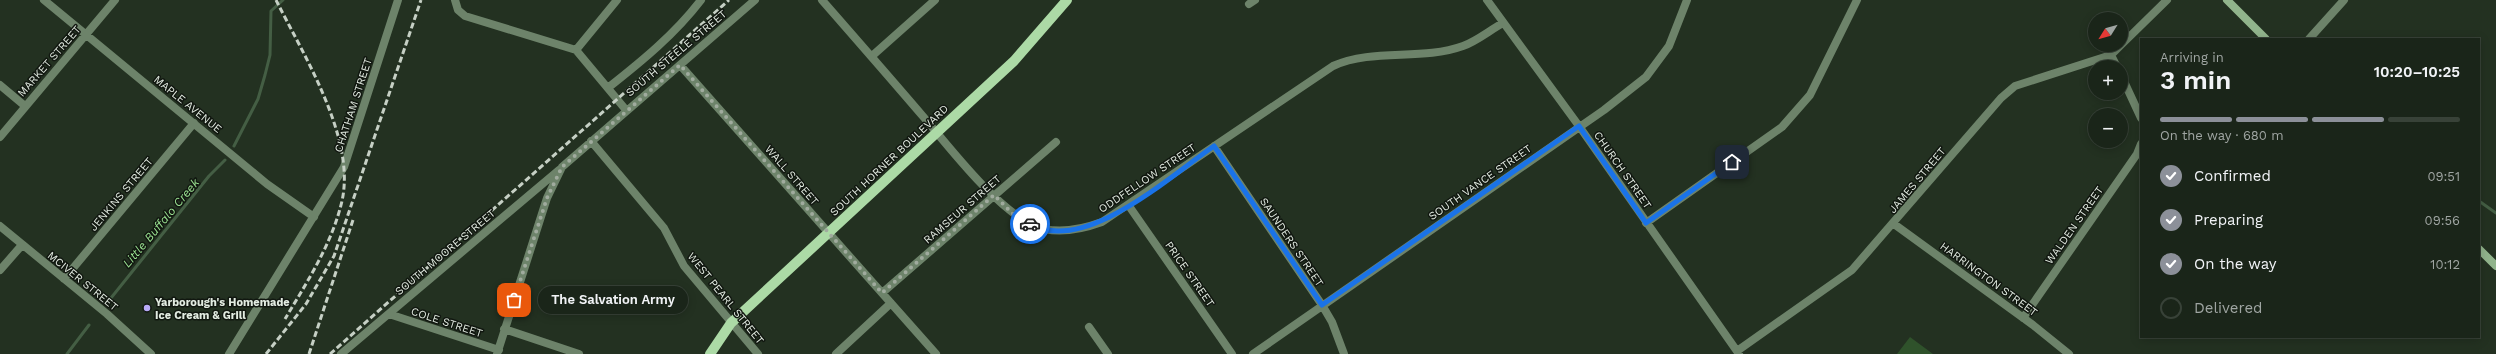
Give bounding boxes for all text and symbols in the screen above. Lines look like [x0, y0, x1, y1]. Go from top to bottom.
street label: SOUTH STEELE STREET [623, 7, 730, 99]
north arrow [2088, 12, 2128, 52]
map controls [2088, 12, 2128, 148]
street label: MARKET STREET [15, 23, 84, 99]
text: Arriving in [2160, 50, 2224, 65]
street label: CHATHAM STREET [332, 56, 375, 154]
button: + [2088, 60, 2128, 100]
text: 10:20–10:25 [2374, 63, 2460, 81]
text: 3 min [2160, 65, 2231, 95]
street label: MAPLE AVENUE [151, 73, 224, 136]
street label: SOUTH HORNER BOULEVARD [827, 102, 951, 219]
button: − [2088, 108, 2128, 148]
text: On the way · 680 m [2160, 128, 2284, 143]
street label: CHURCH STREET [1591, 129, 1654, 212]
street label: ODDFELLOW STREET [1096, 141, 1199, 216]
street label: SOUTH VANCE STREET [1426, 142, 1535, 223]
street label: WALL STREET [762, 143, 821, 208]
pin [1715, 145, 1749, 179]
street label: JAMES STREET [1886, 145, 1949, 216]
icon: home [1721, 151, 1743, 173]
street label: JENKINS STREET [87, 155, 156, 234]
icon: check [2160, 165, 2182, 187]
text: Confirmed [2194, 167, 2271, 185]
text: 09:51 [2427, 169, 2460, 184]
street label: RAMSEUR STREET [921, 172, 1004, 247]
water label: Little Buffalo Creek [120, 175, 202, 270]
street label: WALDEN STREET [2043, 184, 2106, 267]
street label: SAUNDERS STREET [1257, 195, 1326, 289]
courier [1010, 204, 1050, 244]
street label: SOUTH MOORE STREET [393, 206, 498, 298]
icon: check [2160, 209, 2182, 231]
text: Preparing [2194, 211, 2263, 229]
icon: car [1019, 213, 1041, 235]
text: 09:56 [2425, 213, 2460, 228]
street label: PRICE STREET [1162, 239, 1217, 310]
street label: HARRINGTON STREET [1938, 240, 2040, 319]
street label: MCIVER STREET [45, 249, 121, 314]
street label: WEST PEARL STREET [685, 250, 767, 347]
icon: check [2160, 253, 2182, 275]
text: On the way [2194, 255, 2276, 273]
text: 10:12 [2430, 257, 2460, 272]
pin [497, 283, 531, 317]
callout: The Salvation Army [538, 286, 688, 314]
icon: bag [503, 289, 525, 311]
text: The Salvation Army [551, 292, 675, 307]
place label: Yarborough's Homemade Ice Cream & Grill [155, 296, 290, 322]
text: Delivered [2194, 299, 2262, 317]
marker: Yarborough's Homemade Ice Cream & Grill [142, 303, 152, 313]
street label: COLE STREET [409, 305, 485, 340]

